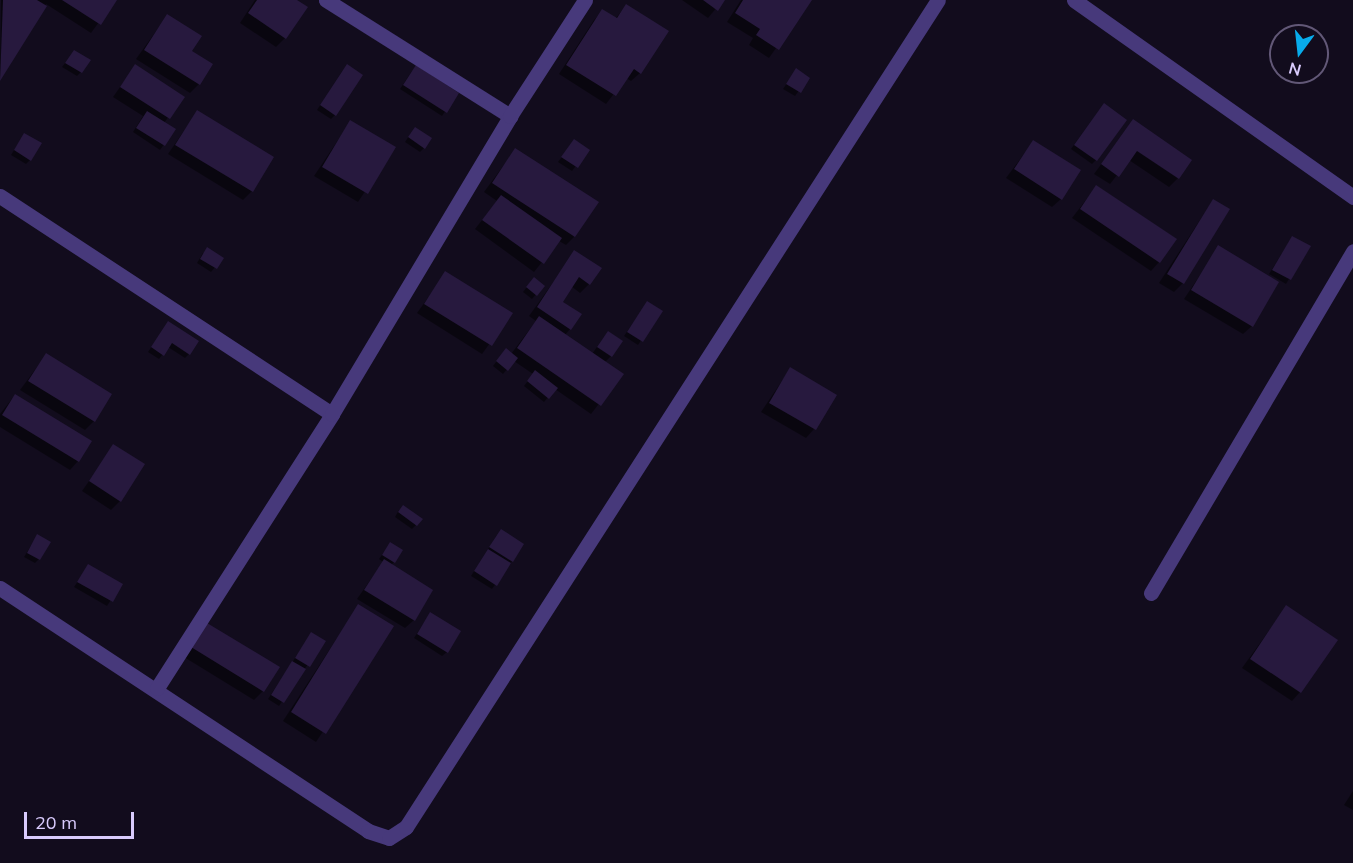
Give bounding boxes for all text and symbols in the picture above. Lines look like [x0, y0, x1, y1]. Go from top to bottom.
north arrow [1269, 24, 1329, 84]
text: N [1286, 58, 1303, 81]
scale bar [27, 800, 136, 838]
text: 20 m [35, 811, 77, 834]

